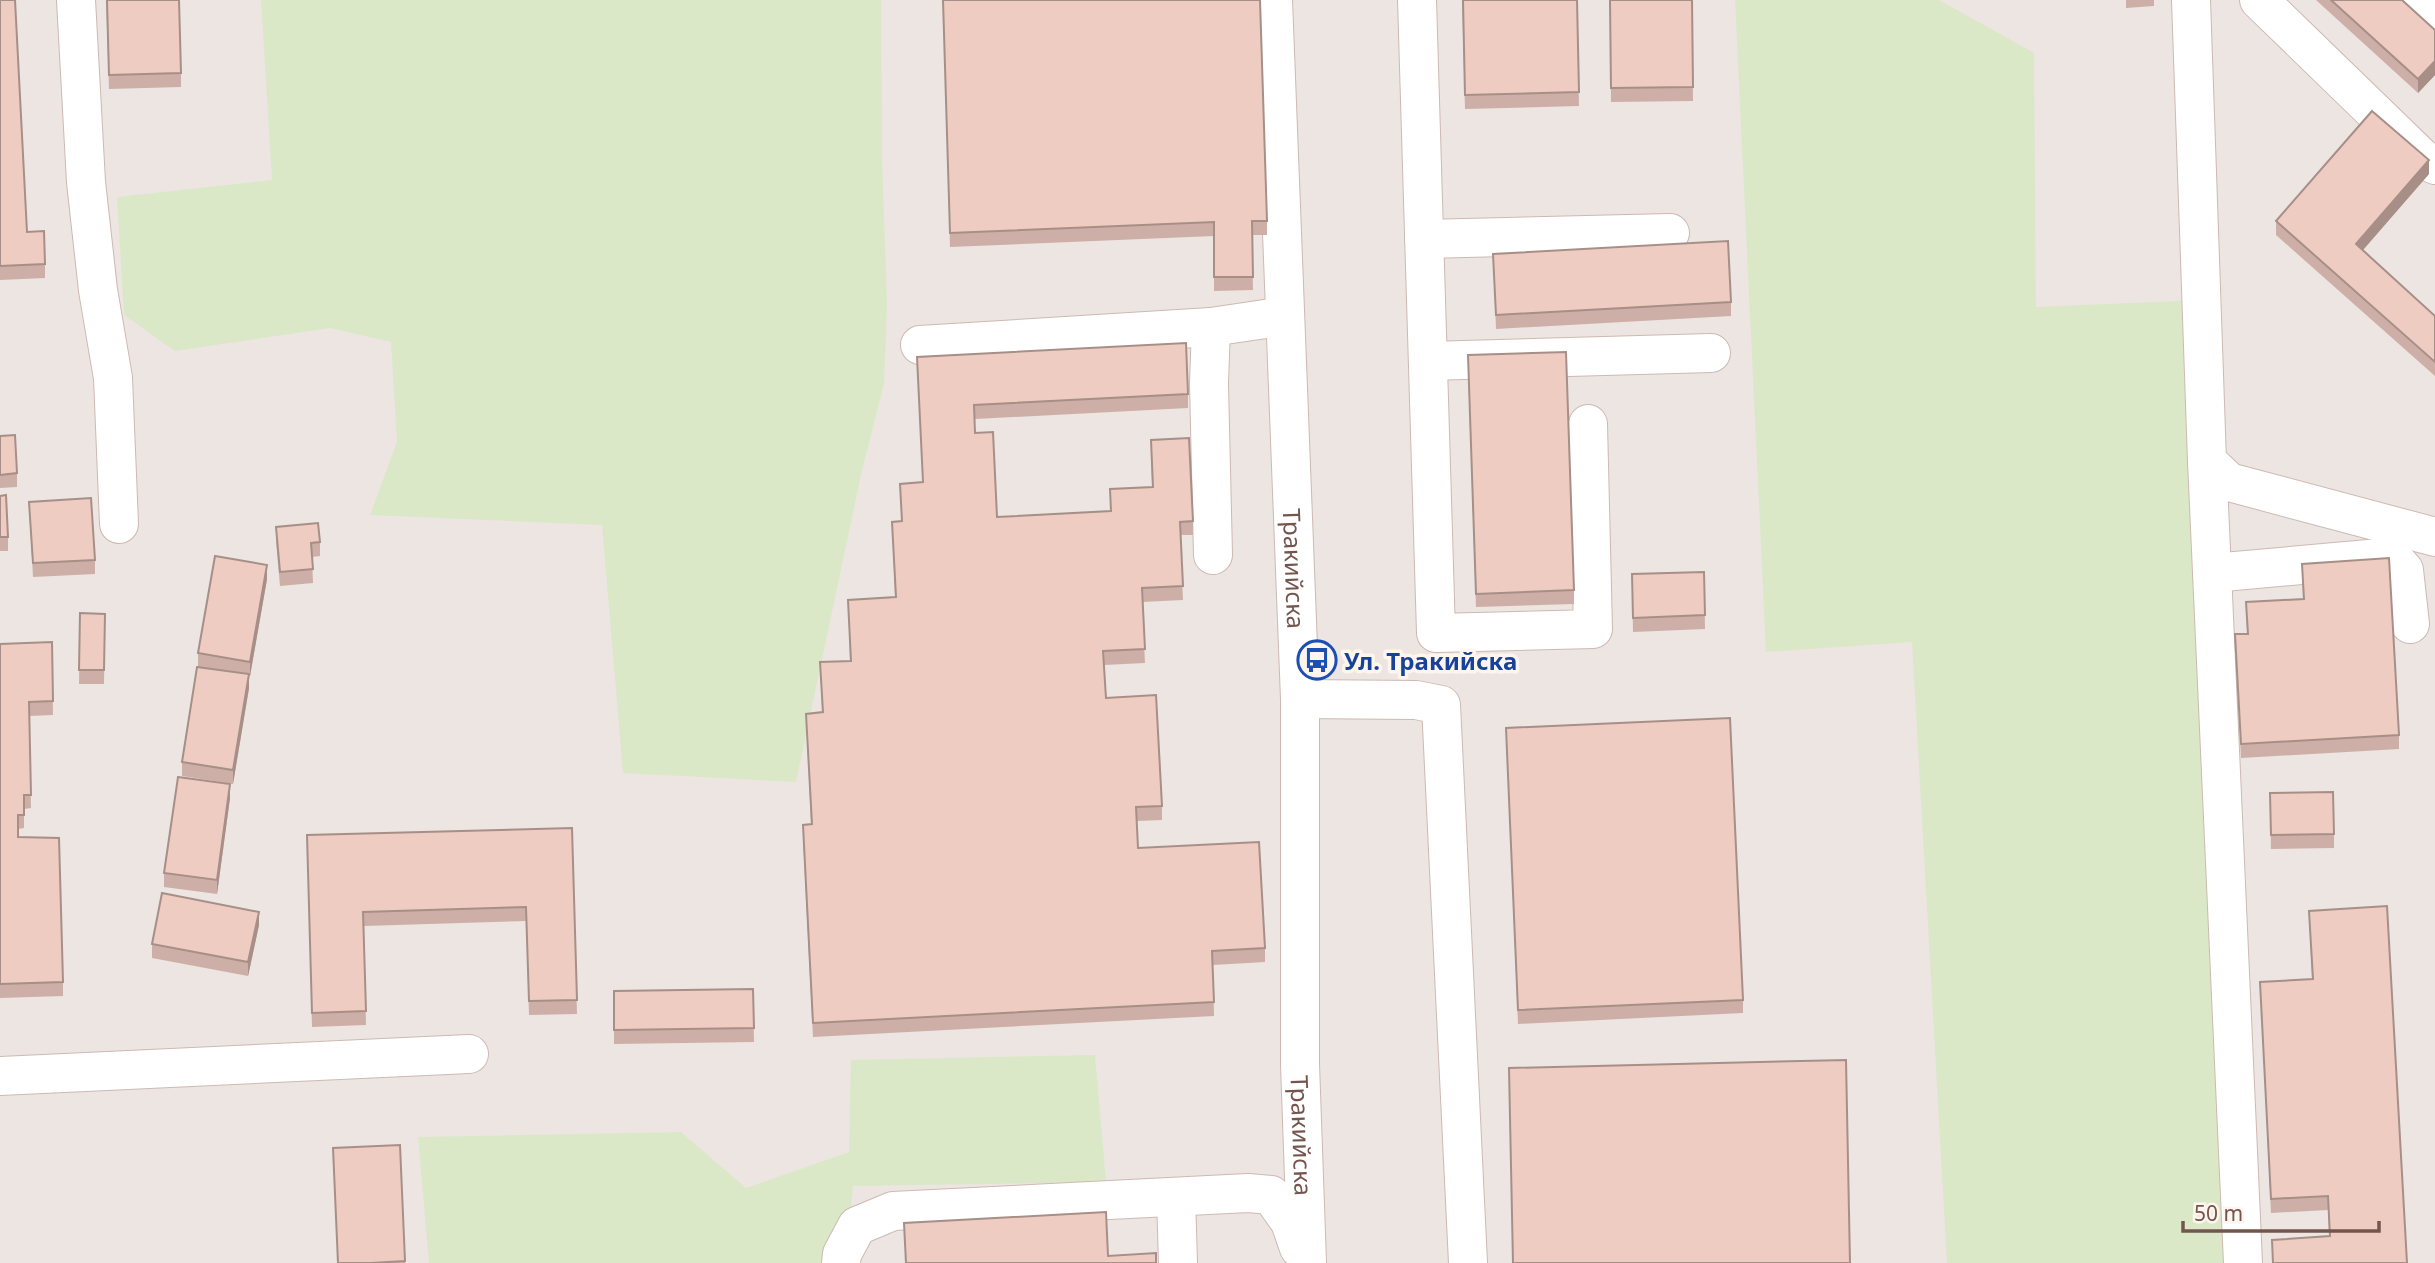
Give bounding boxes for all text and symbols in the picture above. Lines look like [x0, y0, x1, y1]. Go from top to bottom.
street label: Тракийска [1276, 508, 1314, 629]
bus stop icon: Ул. Тракийска [1296, 639, 1338, 681]
place label: Ул. Тракийска [1344, 644, 1517, 677]
street label: Тракийска [1284, 1075, 1321, 1196]
scale bar [2183, 1190, 2379, 1234]
text: 50 m [2194, 1199, 2243, 1227]

